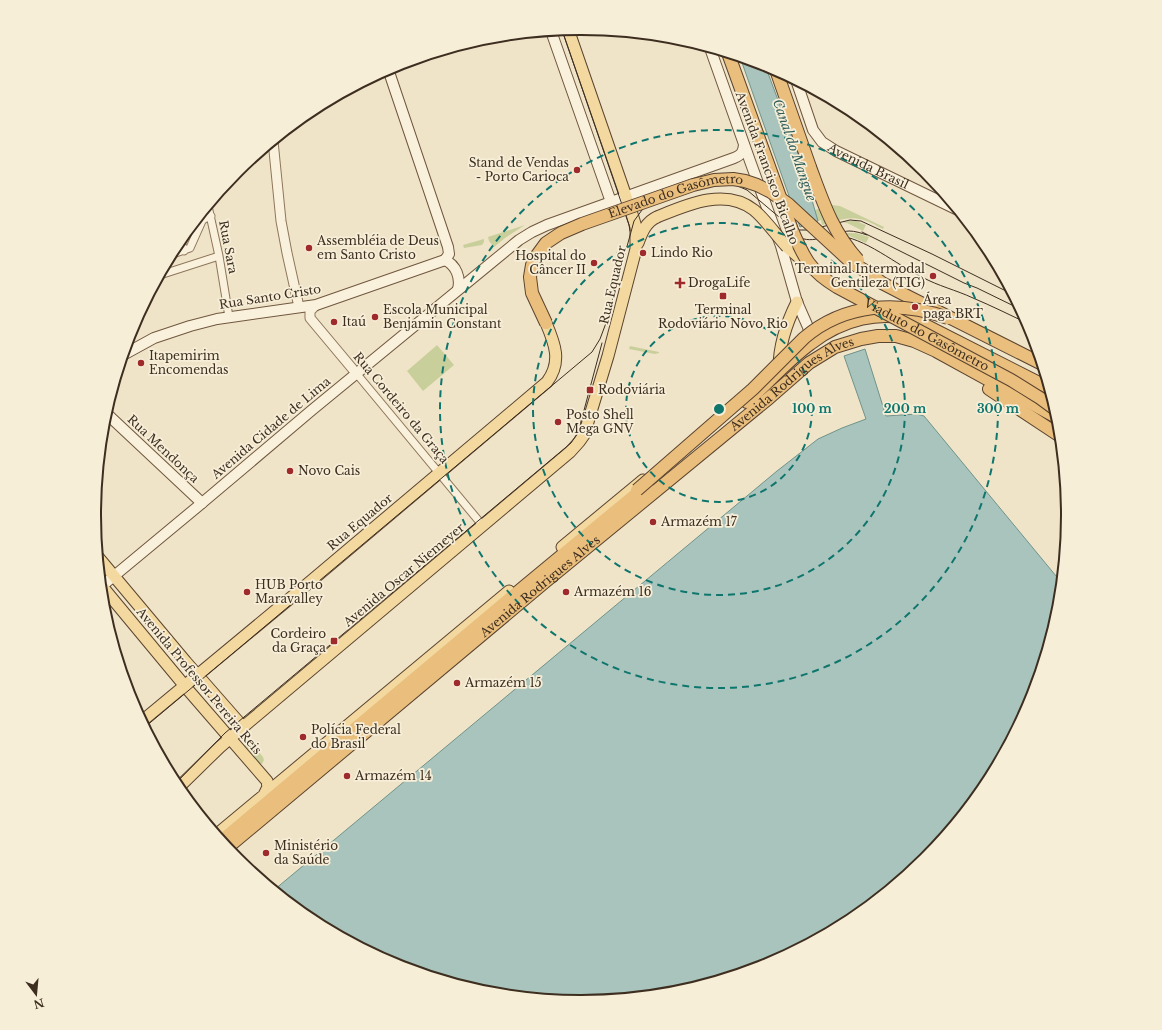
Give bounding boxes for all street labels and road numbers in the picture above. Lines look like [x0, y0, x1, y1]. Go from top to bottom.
street label: Avenida Francisco Bicalho [732, 88, 802, 246]
street label: Avenida Brasil [824, 139, 911, 192]
street label: Elevado do Gasômetro [606, 171, 745, 221]
street label: Rua Sara [216, 219, 241, 275]
street label: Rua Equador [596, 244, 629, 326]
street label: Rua Santo Cristo [218, 281, 322, 312]
street label: Viaduto do Gasômetro [861, 294, 992, 374]
street label: Avenida Rodrigues Alves [726, 334, 856, 435]
street label: Rua Cordeiro da Graça [351, 349, 452, 467]
street label: Avenida Cidade de Lima [207, 373, 333, 482]
street label: Rua Mendonça [124, 412, 203, 486]
street label: Rua Equador [324, 490, 395, 553]
street label: Avenida Oscar Niemeyer [340, 520, 467, 630]
street label: Avenida Rodrigues Alves [476, 532, 603, 641]
street label: Avenida Professor Pereira Reis [133, 604, 265, 757]

